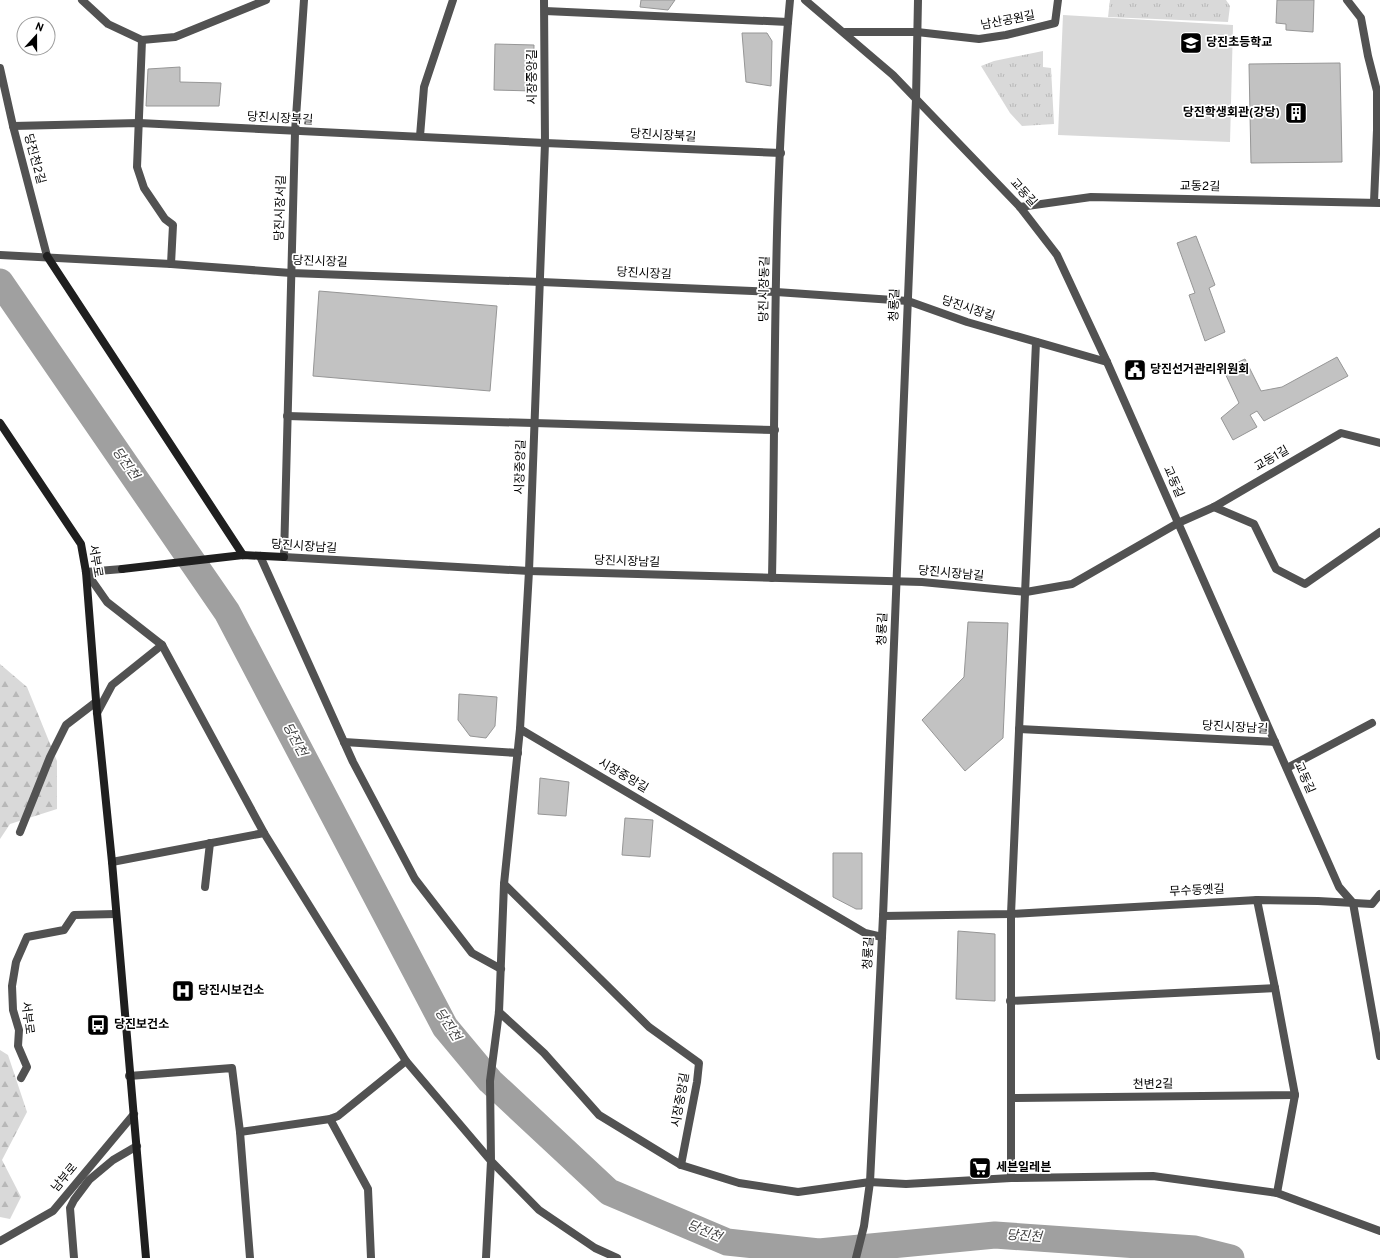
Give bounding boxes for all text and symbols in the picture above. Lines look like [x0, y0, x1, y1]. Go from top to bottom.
street label: 남산공원길 [979, 8, 1037, 34]
north arrow [16, 16, 56, 56]
text: N [33, 20, 45, 36]
school or university icon: 당진초등학교 [1178, 30, 1204, 56]
place label: 당진초등학교 [1206, 35, 1272, 51]
street label: 시장중앙길 [525, 49, 541, 105]
building icon: 당진학생회관(강당) [1283, 100, 1309, 126]
place label: 당진학생회관(강당) [1183, 105, 1280, 121]
street label: 당진시장북길 [247, 109, 313, 129]
street label: 당진시장북길 [630, 126, 696, 146]
street label: 당진천2길 [20, 132, 48, 186]
street label: 당진시장서길 [272, 175, 290, 241]
street label: 교동길 [1006, 175, 1040, 211]
street label: 교동2길 [1180, 179, 1220, 195]
street label: 당진시장길 [292, 253, 348, 271]
street label: 당진시장동길 [756, 256, 774, 322]
street label: 당진시장길 [616, 265, 672, 283]
street label: 청룡길 [886, 288, 904, 322]
street label: 당진시장길 [939, 293, 997, 325]
public building icon: 당진선거관리위원회 [1122, 357, 1148, 383]
place label: 당진선거관리위원회 [1150, 362, 1249, 378]
street label: 시장중앙길 [512, 439, 530, 495]
street label: 교동1길 [1252, 443, 1292, 475]
water label: 당진천 [108, 445, 142, 484]
street label: 교동길 [1159, 464, 1187, 500]
street label: 당진시장남길 [270, 537, 338, 557]
street label: 서부로 [84, 543, 106, 579]
street label: 당진시장남길 [594, 553, 660, 571]
street label: 당진시장남길 [917, 563, 985, 585]
street label: 청룡길 [874, 612, 892, 646]
street label: 당진시장남길 [1202, 718, 1268, 738]
water label: 당진천 [279, 720, 310, 761]
street label: 시장중앙길 [595, 755, 651, 797]
street label: 교동길 [1290, 760, 1318, 796]
street label: 무수동옛길 [1169, 882, 1225, 900]
street label: 청룡길 [860, 936, 878, 970]
hospital icon: 당진시보건소 [170, 978, 196, 1004]
place label: 당진시보건소 [198, 983, 264, 999]
street label: 서부로 [17, 1001, 37, 1035]
water label: 당진천 [431, 1006, 464, 1045]
bus stop icon: 당진보건소 [85, 1012, 111, 1038]
place label: 당진보건소 [114, 1017, 169, 1033]
street label: 시장중앙길 [668, 1071, 694, 1129]
street label: 천변2길 [1133, 1077, 1173, 1093]
supermarket icon: 세븐일레븐 [967, 1155, 993, 1181]
street label: 남부로 [48, 1160, 82, 1196]
place label: 세븐일레븐 [996, 1160, 1051, 1176]
water label: 당진천 [684, 1218, 725, 1247]
water label: 당진천 [1006, 1228, 1043, 1246]

